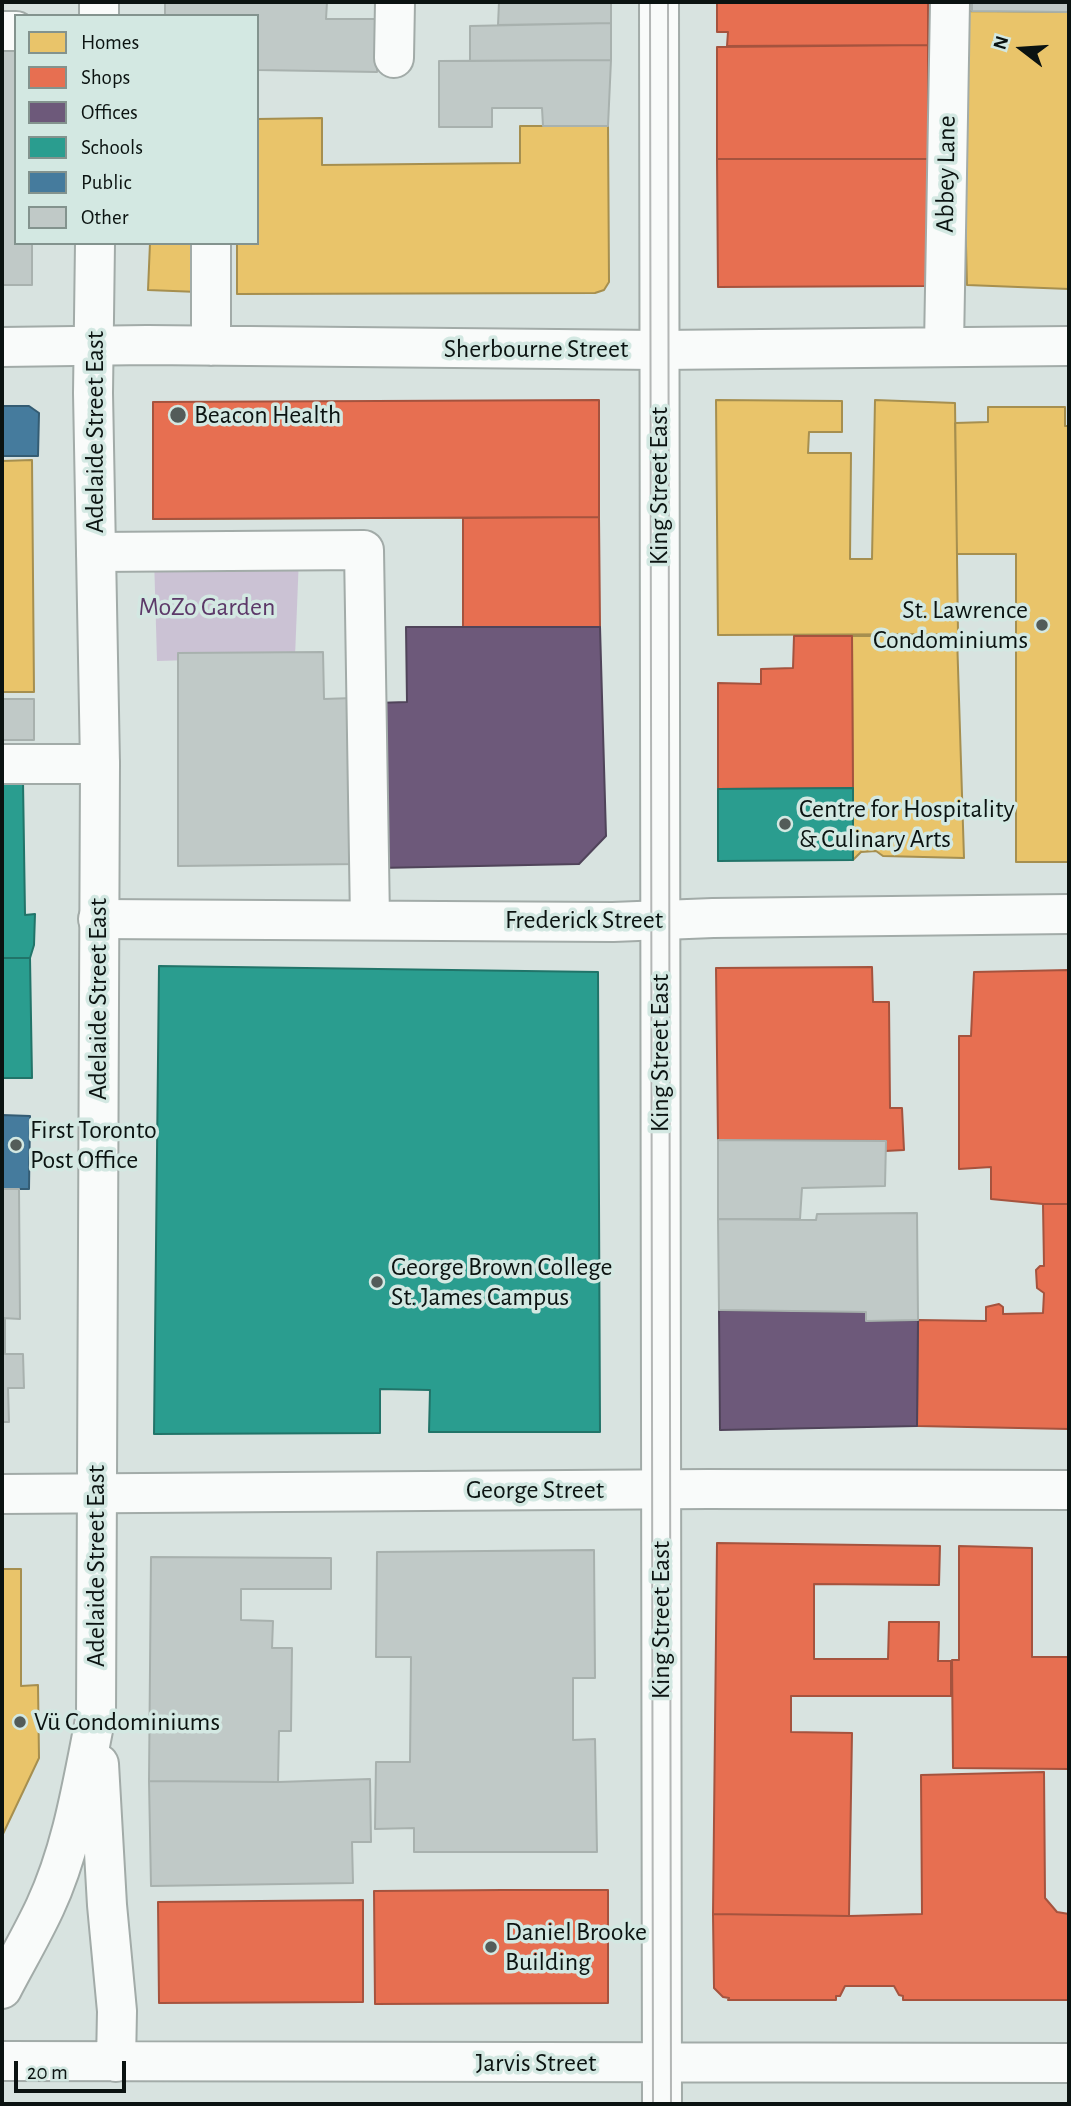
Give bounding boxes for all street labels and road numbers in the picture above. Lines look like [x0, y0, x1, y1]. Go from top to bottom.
street label: Abbey Lane [929, 115, 963, 233]
street label: Adelaide Street East [79, 331, 111, 533]
street label: Sherbourne Street [444, 333, 628, 365]
street label: King Street East [643, 407, 675, 565]
street label: Adelaide Street East [82, 898, 114, 1100]
street label: Frederick Street [505, 904, 663, 936]
street label: King Street East [644, 974, 676, 1132]
street label: Adelaide Street East [80, 1465, 112, 1667]
street label: George Street [466, 1474, 604, 1506]
street label: King Street East [645, 1541, 677, 1699]
street label: Jarvis Street [476, 2047, 596, 2079]

